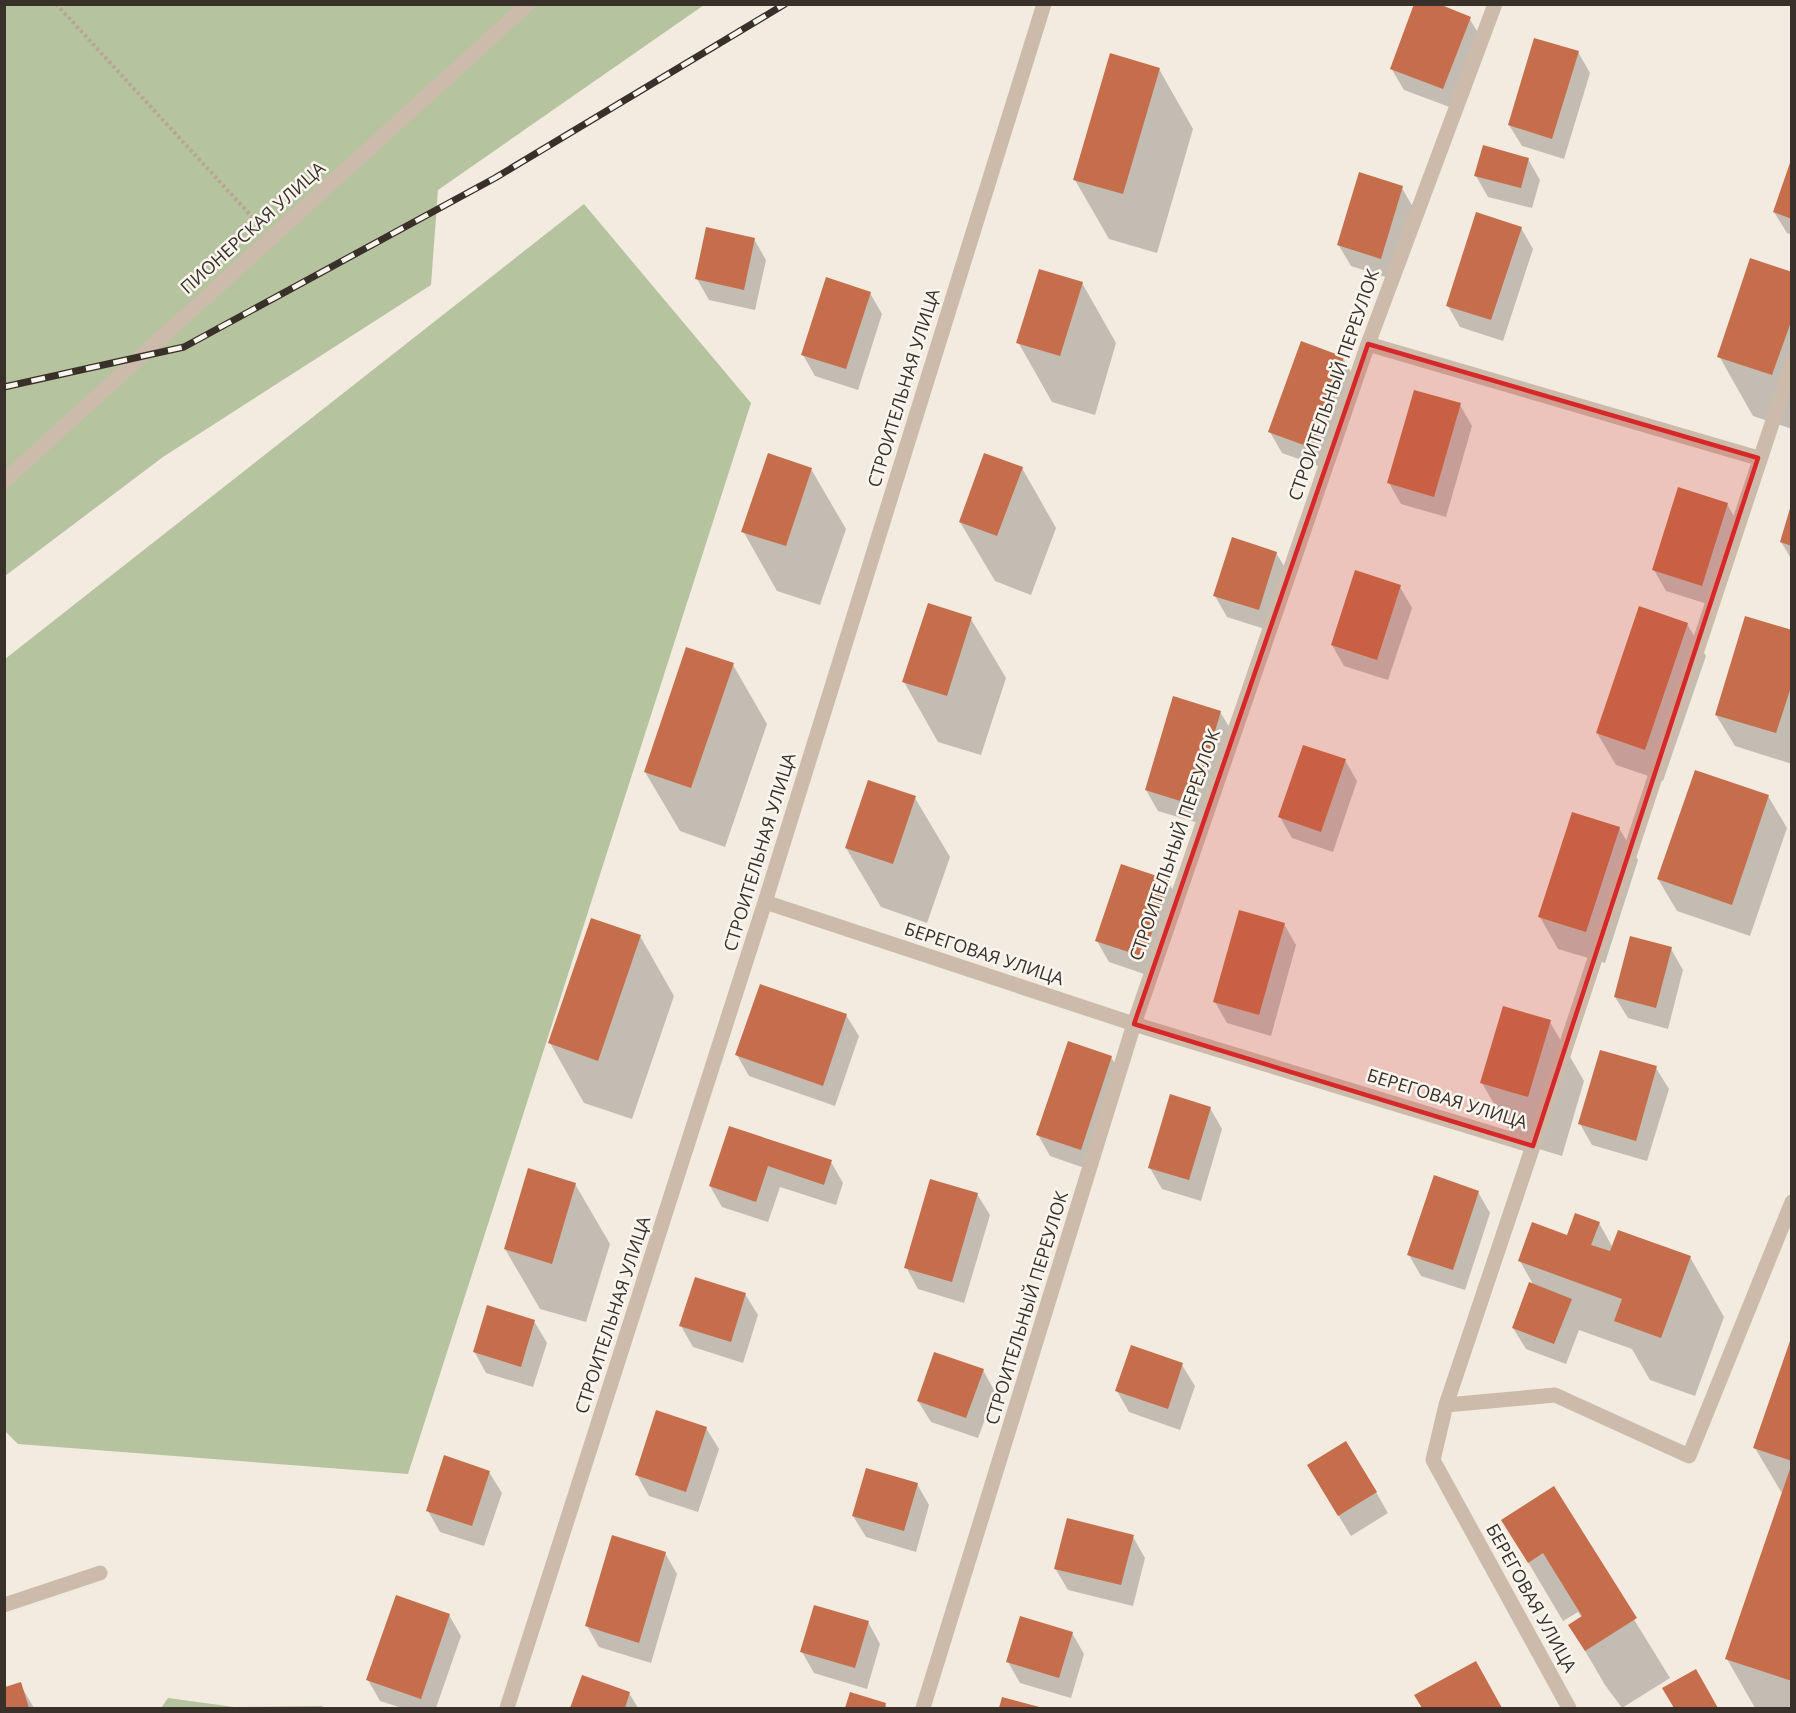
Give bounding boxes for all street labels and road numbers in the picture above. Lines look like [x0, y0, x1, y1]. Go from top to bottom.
street label: ПИОНЕРСКАЯ УЛИЦА [175, 155, 330, 299]
street label: СТРОИТЕЛЬНЫЙ ПЕРЕУЛОК [1282, 266, 1384, 504]
street label: СТРОИТЕЛЬНАЯ УЛИЦА [861, 285, 945, 490]
street label: СТРОИТЕЛЬНЫЙ ПЕРЕУЛОК [1123, 726, 1225, 964]
street label: СТРОИТЕЛЬНАЯ УЛИЦА [717, 749, 801, 954]
street label: БЕРЕГОВАЯ УЛИЦА [901, 916, 1068, 990]
street label: БЕРЕГОВАЯ УЛИЦА [1364, 1062, 1531, 1134]
street label: СТРОИТЕЛЬНЫЙ ПЕРЕУЛОК [979, 1188, 1073, 1428]
street label: СТРОИТЕЛЬНАЯ УЛИЦА [569, 1212, 656, 1417]
street label: БЕРЕГОВАЯ УЛИЦА [1481, 1519, 1583, 1677]

